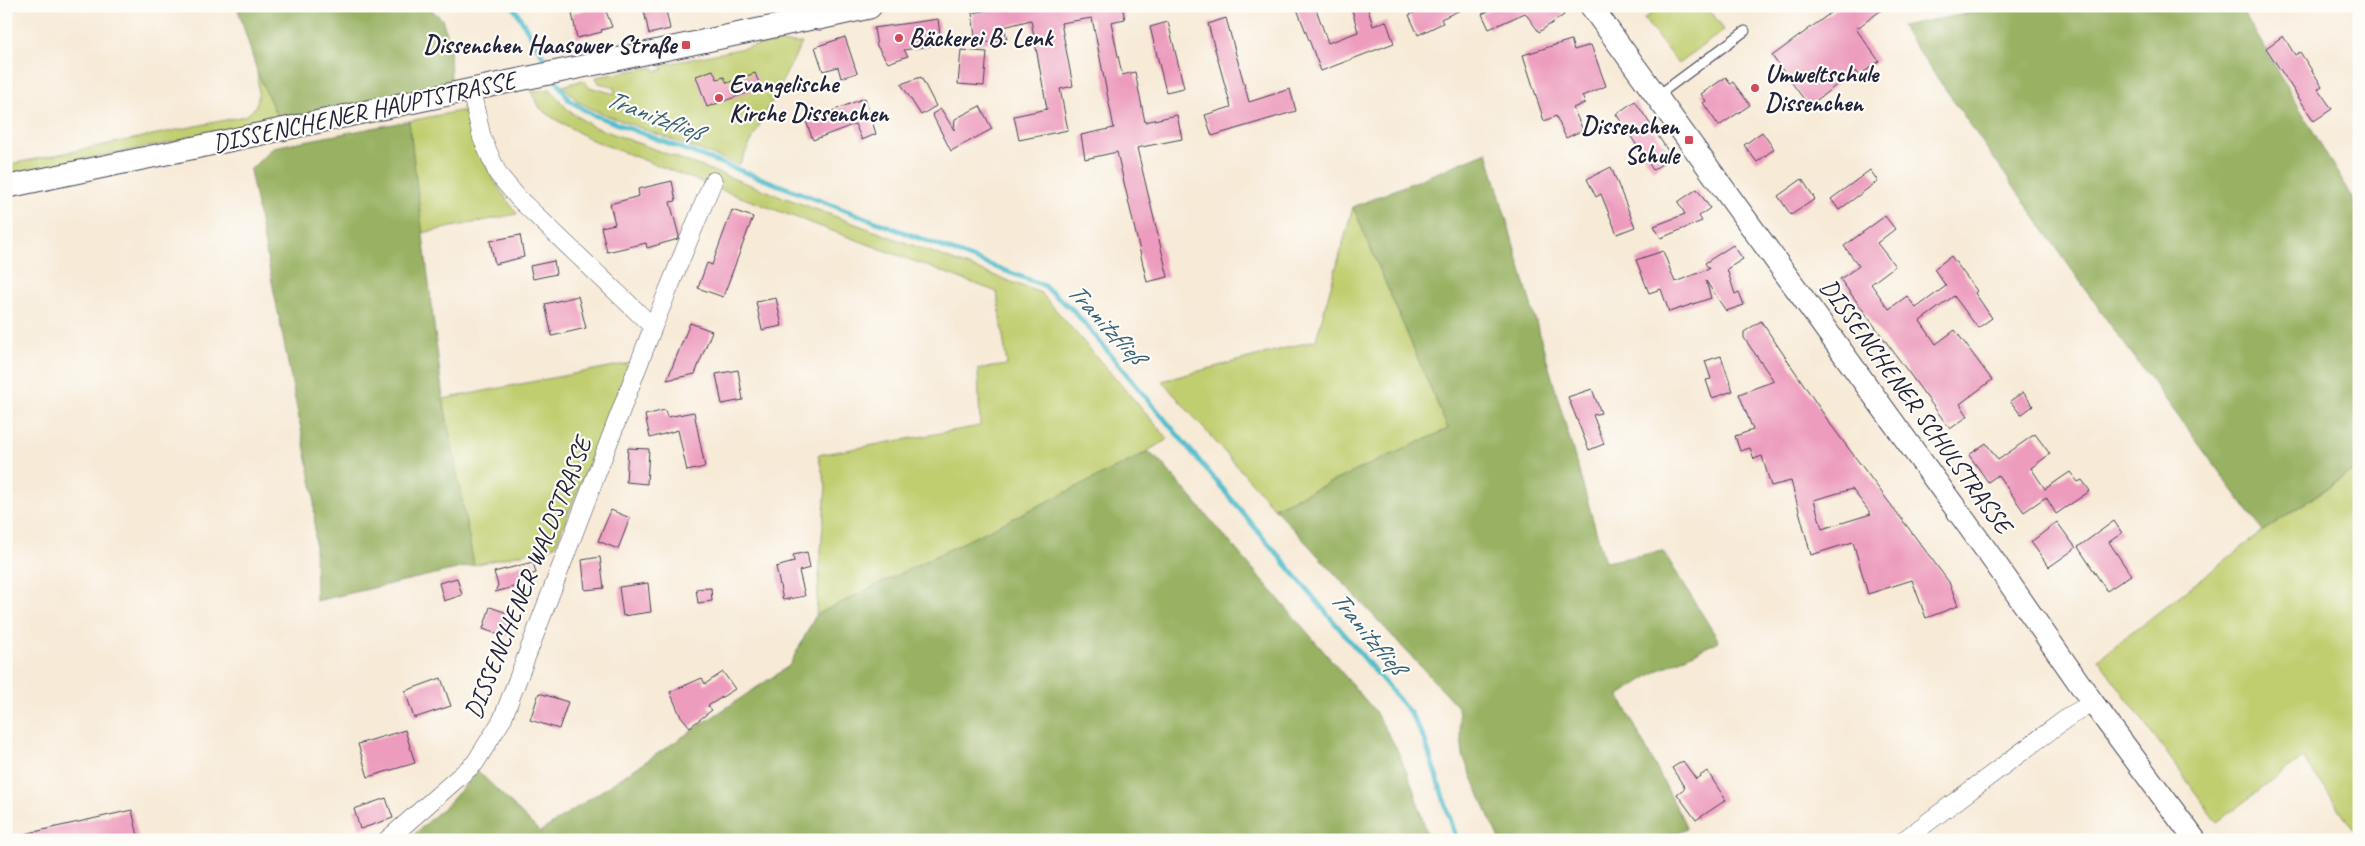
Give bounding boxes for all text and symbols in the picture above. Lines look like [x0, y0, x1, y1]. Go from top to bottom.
place label: Bäckerei B. Lenk [909, 22, 1055, 54]
place label: Dissenchen Haasower Straße [424, 29, 679, 61]
marker: Bäckerei B. Lenk [893, 32, 905, 44]
marker: Dissenchen Haasower Straße [680, 39, 692, 51]
place label: Umweltschule Dissenchen [1765, 58, 1880, 119]
street label: DISSENCHENER HAUPTSTRASSE [210, 64, 521, 160]
place label: Evangelische Kirche Dissenchen [729, 68, 890, 129]
water label: Tranitzfließ [602, 82, 713, 151]
marker: Umweltschule Dissenchen [1749, 82, 1761, 94]
marker: Evangelische Kirche Dissenchen [713, 92, 725, 104]
place label: Dissenchen Schule [1581, 110, 1681, 171]
marker: Dissenchen Schule [1683, 134, 1695, 146]
street label: DISSENCHENER SCHULSTRASSE [1813, 272, 2021, 542]
water label: Tranitzfließ [1060, 275, 1157, 376]
street label: DISSENCHENER WALDSTRASSE [457, 430, 600, 723]
water label: Tranitzfließ [1323, 583, 1418, 687]

